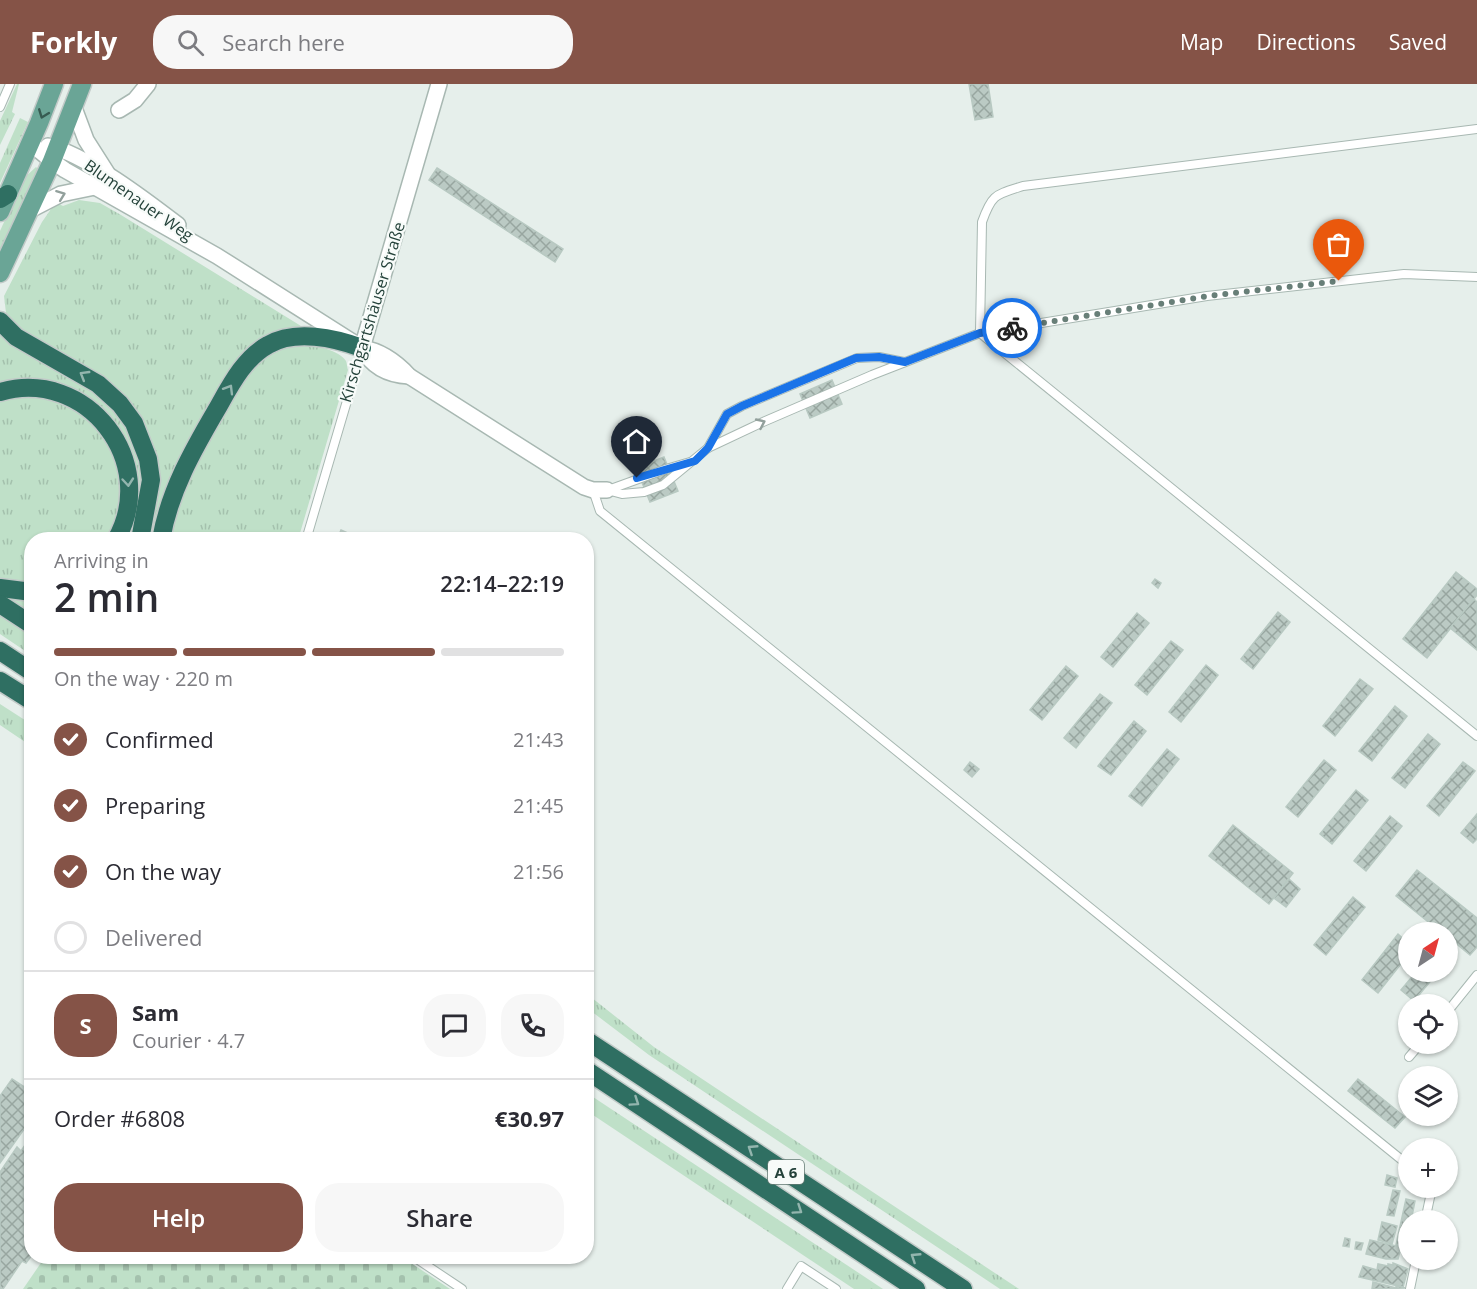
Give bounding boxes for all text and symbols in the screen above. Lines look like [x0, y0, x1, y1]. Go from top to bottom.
search box [153, 15, 573, 69]
text: Forkly [30, 23, 117, 61]
icon: search [174, 26, 207, 59]
text: Search here [222, 27, 345, 57]
text: Map [1180, 28, 1223, 56]
text: Directions [1256, 28, 1356, 56]
text: Saved [1389, 28, 1447, 56]
one-way arrow [37, 108, 50, 119]
street label: Blumenauer Weg [80, 154, 198, 246]
one-way arrow [55, 190, 66, 202]
street label: Kirschgartshäuser Straße [334, 219, 410, 405]
pin [1313, 219, 1364, 281]
icon: bag [1322, 228, 1355, 261]
courier [982, 298, 1042, 358]
icon: bike [996, 312, 1029, 345]
one-way arrow [80, 371, 90, 383]
one-way arrow [221, 385, 232, 396]
pin [611, 416, 662, 478]
one-way arrow [754, 419, 765, 431]
icon: home [620, 425, 653, 458]
one-way arrow [122, 477, 135, 486]
text: Arriving in [54, 547, 149, 574]
text: 22:14–22:19 [440, 568, 564, 598]
text: 2 min [54, 570, 159, 623]
text: On the way · 220 m [54, 665, 233, 692]
icon: check [54, 723, 87, 756]
text: Confirmed [105, 724, 214, 754]
text: 21:43 [513, 726, 564, 753]
icon: check [54, 789, 87, 822]
text: Preparing [105, 790, 205, 820]
text: 21:45 [513, 792, 564, 819]
icon: check [54, 855, 87, 888]
text: On the way [105, 856, 221, 886]
text: 21:56 [513, 858, 564, 885]
text: Delivered [105, 922, 203, 952]
north arrow [1398, 922, 1458, 982]
map controls [1398, 922, 1458, 1270]
button: chat [423, 994, 486, 1057]
button: phone [501, 994, 564, 1057]
button: locate [1398, 994, 1458, 1054]
text: Sam [132, 997, 179, 1027]
text: S [79, 1010, 92, 1040]
text: Courier · 4.7 [132, 1027, 245, 1054]
button: layers [1398, 1066, 1458, 1126]
one-way arrow [629, 1095, 639, 1107]
text: Order #6808 [54, 1103, 185, 1133]
text: €30.97 [495, 1103, 564, 1133]
button: + [1398, 1138, 1458, 1198]
one-way arrow [748, 1145, 758, 1157]
road number: A 6 [768, 1160, 804, 1184]
button: Help [54, 1183, 303, 1252]
button: Share [315, 1183, 564, 1252]
one-way arrow [791, 1203, 802, 1214]
button: − [1398, 1210, 1458, 1270]
one-way arrow [910, 1253, 921, 1264]

